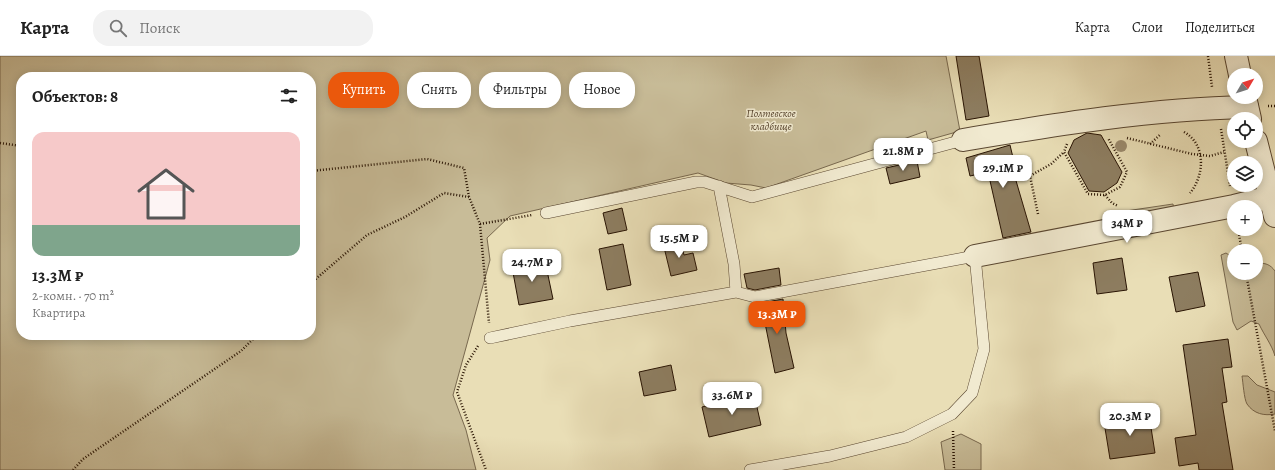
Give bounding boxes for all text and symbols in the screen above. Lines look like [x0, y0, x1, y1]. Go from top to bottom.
search box [93, 10, 373, 46]
text: Карта [20, 15, 69, 41]
icon: search [107, 17, 129, 39]
text: Поиск [139, 18, 180, 38]
text: Карта [1075, 18, 1110, 37]
text: Слои [1132, 18, 1163, 37]
text: Поделиться [1185, 18, 1255, 37]
north arrow [1227, 68, 1263, 104]
map controls [1227, 68, 1263, 280]
chip: Купить [328, 72, 399, 108]
chip: Снять [407, 72, 471, 108]
chip: Фильтры [479, 72, 561, 108]
chip: Новое [569, 72, 635, 108]
text: Объектов: 8 [32, 85, 118, 108]
icon: filters [278, 85, 300, 107]
park label: Полтевское кладбище [746, 106, 796, 134]
button: locate [1227, 112, 1263, 148]
pin: 21.8M ₽ [866, 138, 940, 172]
text: 21.8M ₽ [883, 142, 923, 159]
pin: 29.1M ₽ [966, 155, 1040, 189]
button: layers [1227, 156, 1263, 192]
icon: home [130, 158, 202, 230]
text: 29.1M ₽ [983, 159, 1023, 176]
button: + [1227, 200, 1263, 236]
pin: 34M ₽ [1099, 210, 1155, 244]
text: 34M ₽ [1111, 214, 1143, 231]
pin: 15.5M ₽ [642, 225, 716, 259]
text: 15.5M ₽ [659, 229, 699, 246]
button: − [1227, 244, 1263, 280]
pin: 24.7M ₽ [495, 249, 569, 283]
text: 24.7M ₽ [511, 253, 553, 270]
text: 13.3M ₽ [32, 264, 83, 287]
text: 2-комн. · 70 m² [32, 287, 114, 304]
pin: 13.3M ₽ [740, 301, 814, 335]
text: Квартира [32, 304, 86, 321]
text: 13.3M ₽ [757, 305, 797, 322]
pin: 33.6M ₽ [695, 382, 769, 416]
text: 33.6M ₽ [712, 386, 752, 403]
pin: 20.3M ₽ [1093, 403, 1167, 437]
text: 20.3M ₽ [1109, 407, 1151, 424]

